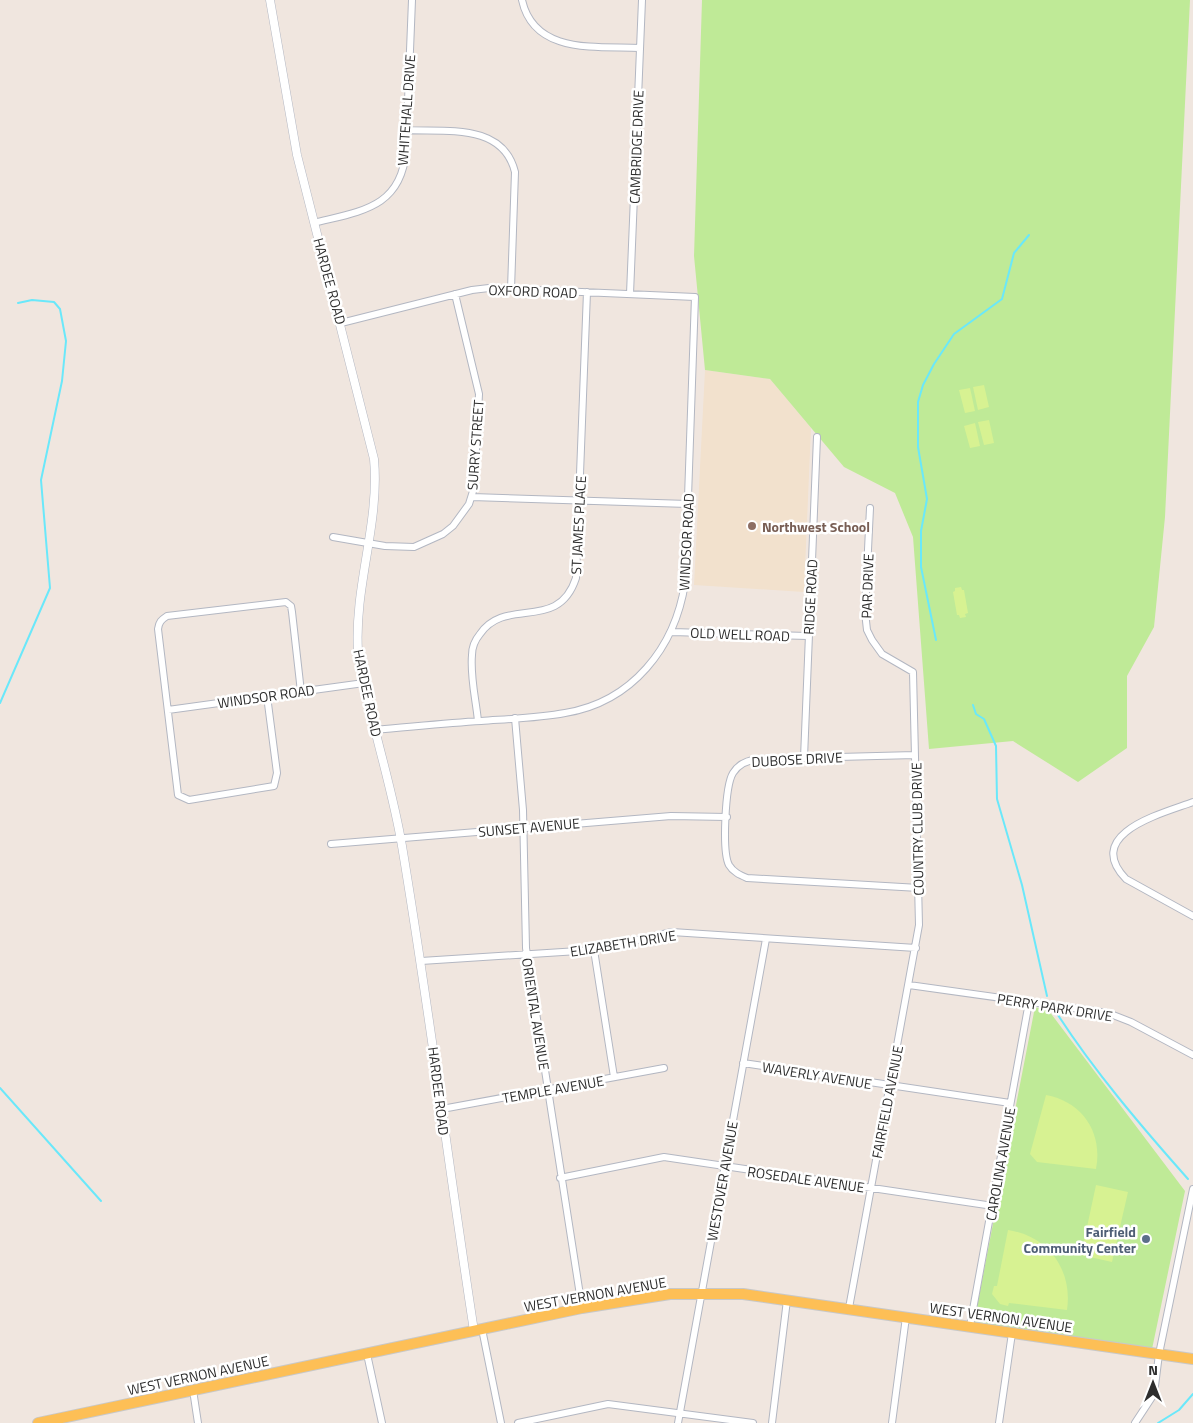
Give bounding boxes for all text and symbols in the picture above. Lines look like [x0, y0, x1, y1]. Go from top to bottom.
street label: WHITEHALL DRIVE [392, 53, 420, 166]
street label: CAMBRIDGE DRIVE [624, 89, 648, 204]
street label: HARDEE ROAD [308, 235, 352, 327]
street label: OXFORD ROAD [488, 279, 578, 303]
street label: SURRY STREET [461, 398, 489, 491]
street label: ST JAMES PLACE [565, 475, 591, 575]
street label: WINDSOR ROAD [673, 493, 699, 591]
place label: Northwest School [762, 516, 870, 537]
marker: Northwest School [746, 520, 758, 532]
street label: PAR DRIVE [855, 553, 879, 619]
street label: RIDGE ROAD [798, 559, 822, 635]
street label: OLD WELL ROAD [690, 622, 790, 646]
street label: HARDEE ROAD [348, 647, 388, 739]
street label: WINDSOR ROAD [216, 679, 316, 713]
street label: DUBOSE DRIVE [751, 746, 843, 772]
street label: COUNTRY CLUB DRIVE [905, 762, 929, 896]
street label: SUNSET AVENUE [477, 812, 581, 842]
street label: ELIZABETH DRIVE [569, 924, 678, 962]
street label: ORIENTAL AVENUE [517, 956, 555, 1072]
street label: PERRY PARK DRIVE [996, 988, 1114, 1027]
street label: FAIRFIELD AVENUE [866, 1043, 908, 1160]
street label: HARDEE ROAD [423, 1046, 455, 1136]
street label: WAVERLY AVENUE [761, 1056, 874, 1094]
street label: TEMPLE AVENUE [501, 1070, 606, 1108]
street label: CAROLINA AVENUE [980, 1105, 1020, 1222]
street label: WESTOVER AVENUE [701, 1119, 743, 1243]
street label: ROSEDALE AVENUE [746, 1160, 866, 1198]
place label: Fairfield Community Center [1023, 1221, 1136, 1258]
marker: Fairfield Community Center [1140, 1233, 1152, 1245]
street label: WEST VERNON AVENUE [522, 1271, 668, 1317]
street label: WEST VERNON AVENUE [928, 1297, 1074, 1337]
street label: WEST VERNON AVENUE [125, 1350, 271, 1400]
north arrow [1128, 1358, 1178, 1408]
text: N [1148, 1359, 1158, 1380]

